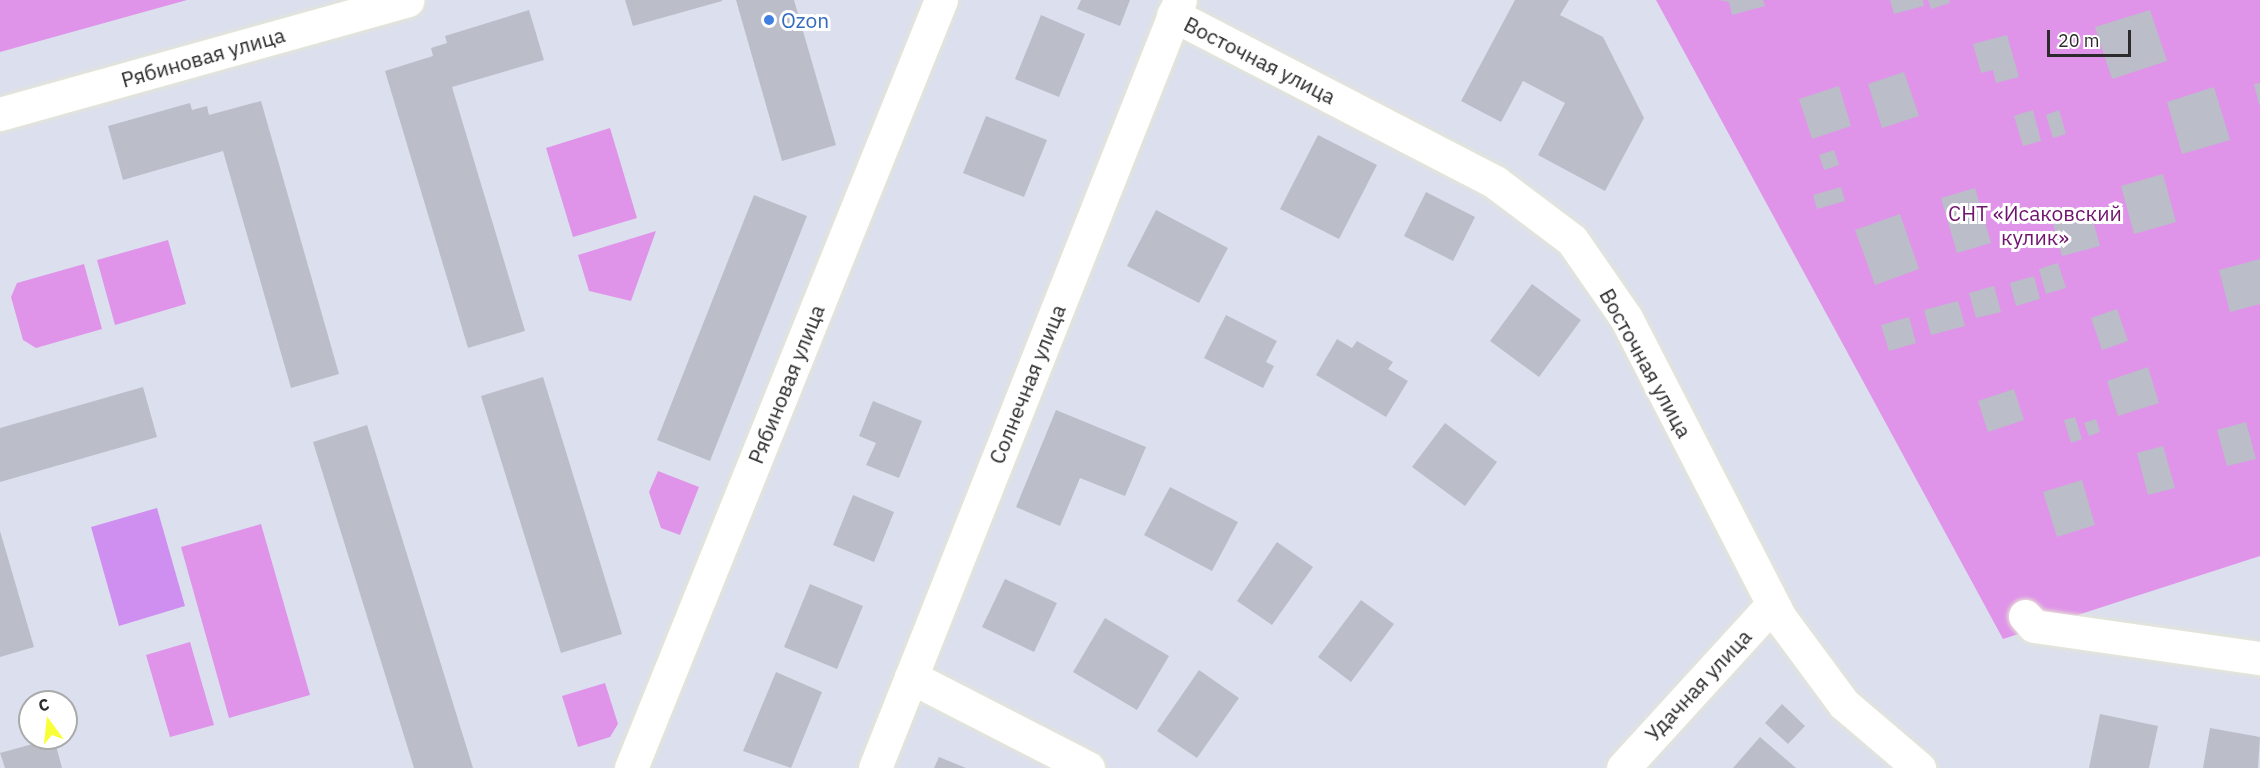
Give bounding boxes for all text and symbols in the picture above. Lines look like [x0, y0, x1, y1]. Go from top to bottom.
place label: Ozon [781, 7, 829, 33]
street label: Восточная улица [1180, 11, 1340, 109]
marker: Ozon [762, 13, 776, 27]
scale bar [2050, 18, 2134, 56]
street label: Рябиновая улица [118, 22, 288, 92]
text: 20 m [2058, 29, 2100, 52]
park label: СНТ «Исаковский кулик» [1948, 200, 2122, 250]
street label: Восточная улица [1595, 284, 1697, 442]
street label: Рябиновая улица [743, 301, 829, 467]
street label: Солнечная улица [984, 301, 1070, 467]
street label: Удачная улица [1640, 624, 1756, 746]
north arrow [18, 690, 78, 750]
text: С [36, 694, 51, 716]

